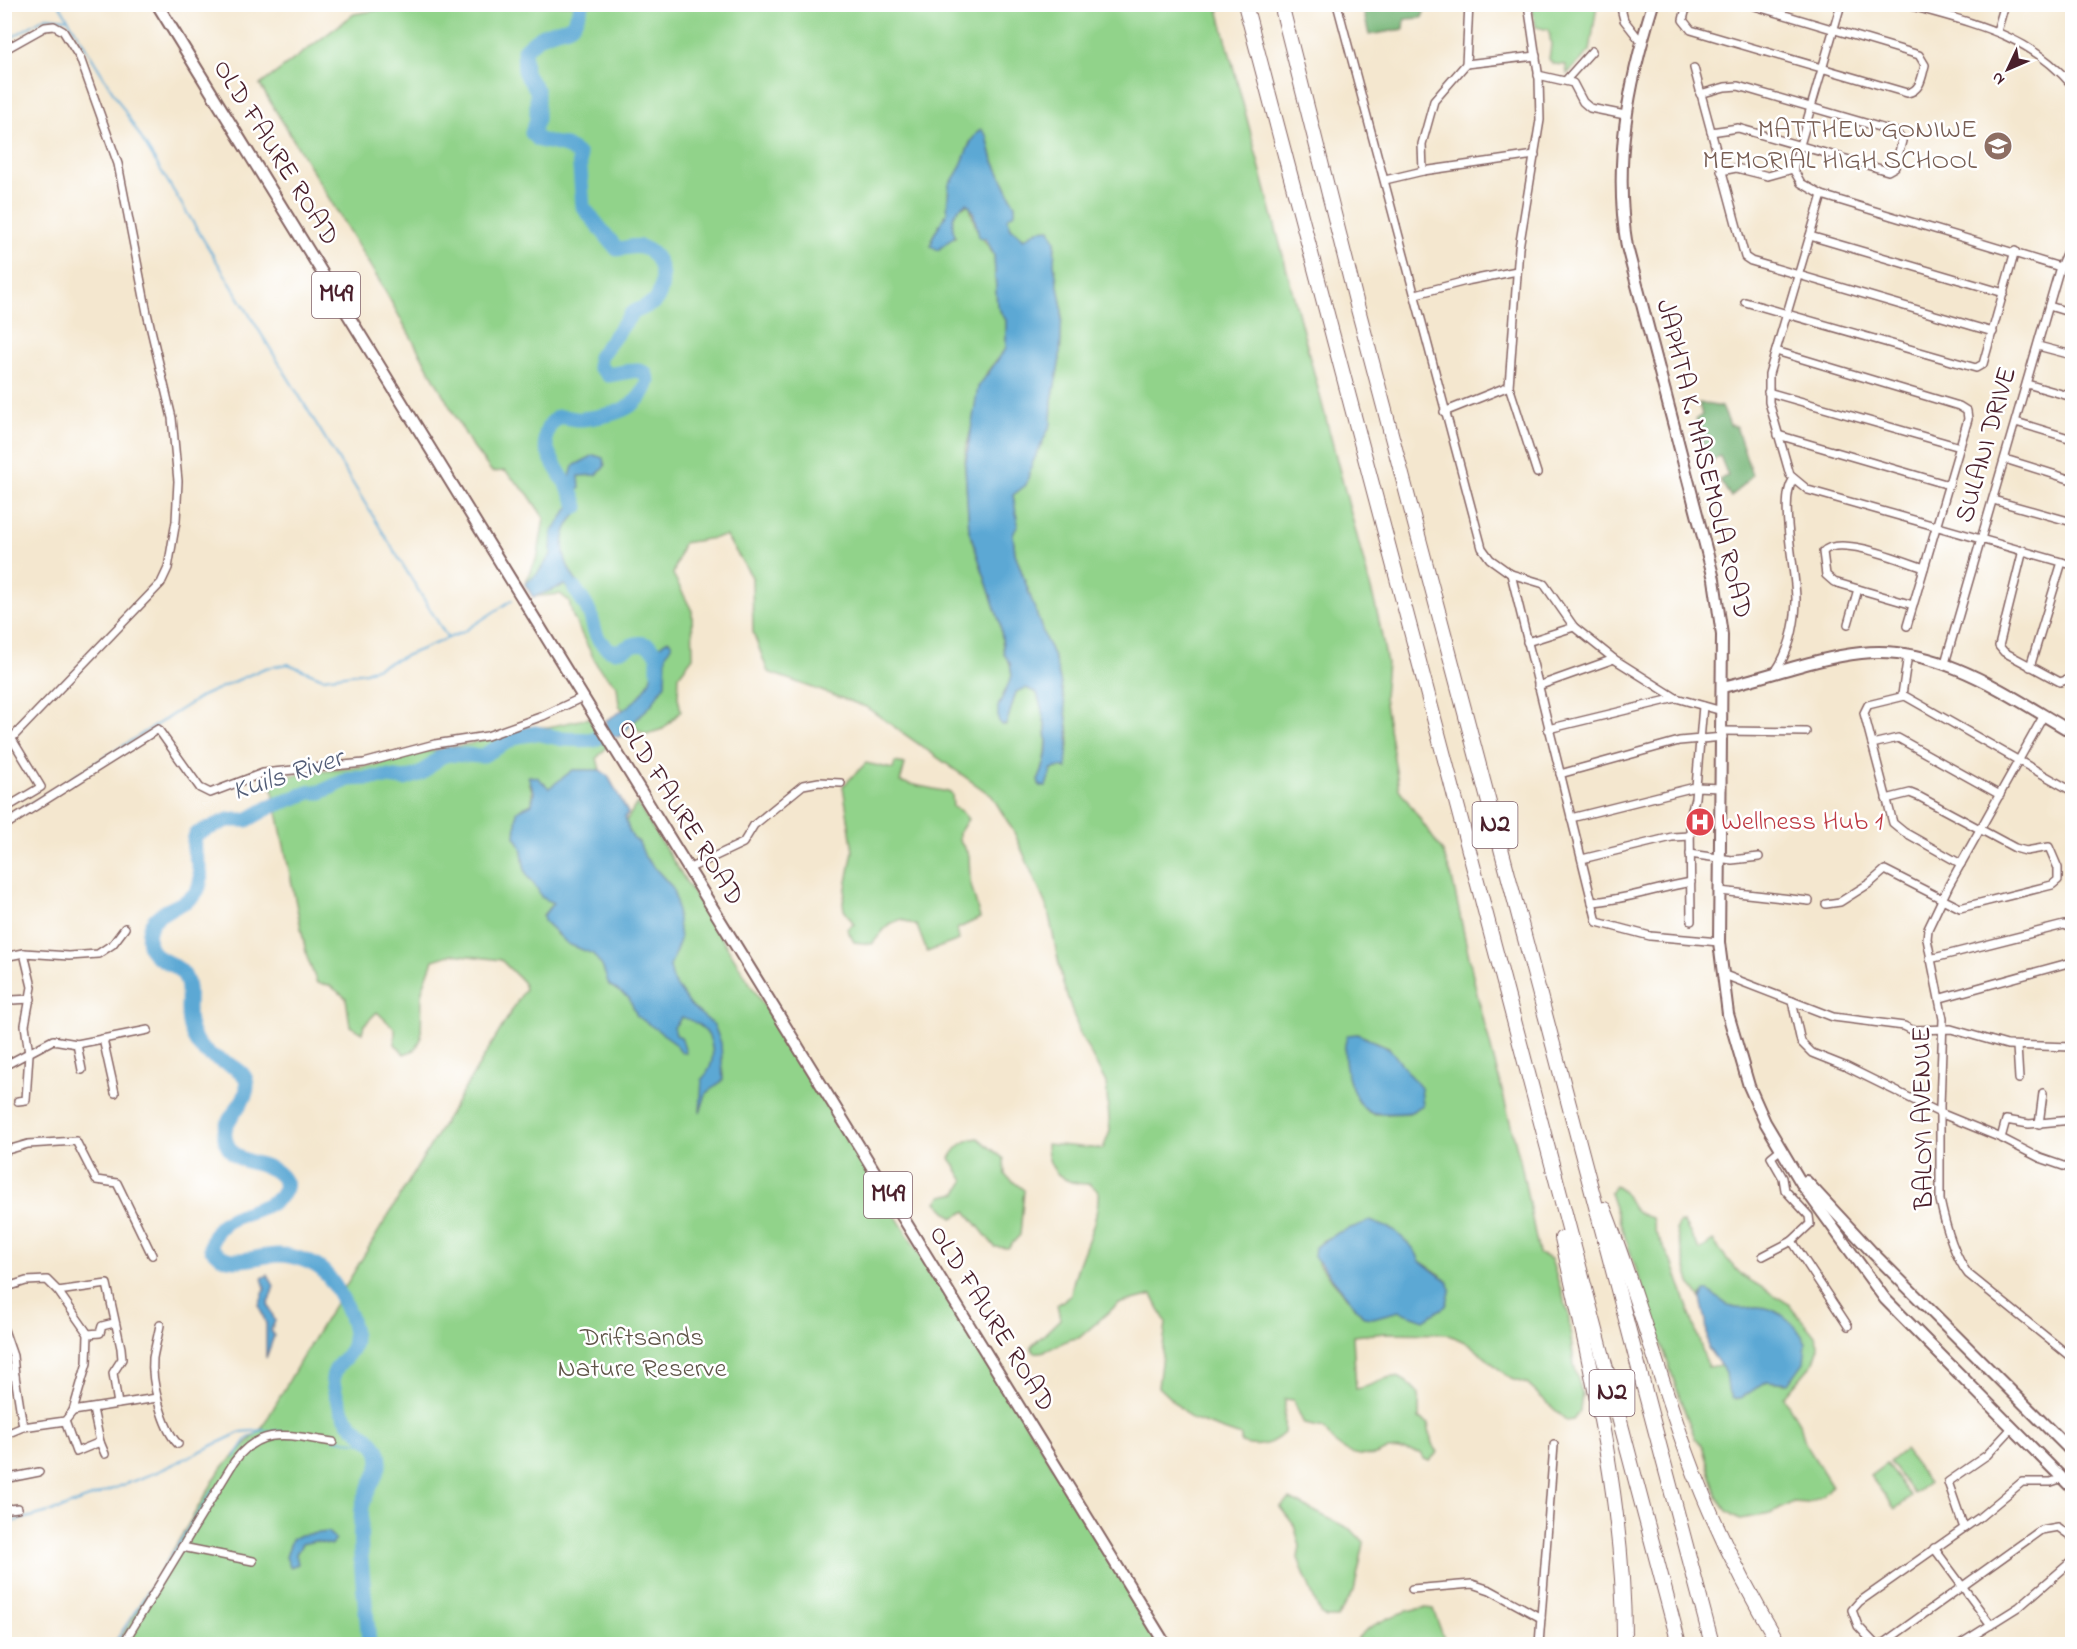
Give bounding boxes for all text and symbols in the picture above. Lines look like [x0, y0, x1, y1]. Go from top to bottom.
north arrow [1978, 39, 2038, 99]
street label: OLD FAURE ROAD [202, 52, 348, 254]
text: N [1986, 66, 2011, 90]
place label: MATTHEW GONIWE MEMORIAL HIGH SCHOOL [1702, 111, 1977, 181]
school or university icon: MATTHEW GONIWE MEMORIAL HIGH SCHOOL [1982, 130, 2014, 162]
road number: M49 [312, 272, 360, 318]
street label: JAPHTA K. MASEMOLA ROAD [1644, 295, 1762, 623]
street label: SULANI DRIVE [1946, 362, 2028, 528]
street label: OLD FAURE ROAD [607, 712, 753, 914]
water label: Kuils River [227, 738, 352, 813]
road number: N2 [1472, 802, 1518, 848]
place label: Wellness Hub 1 [1721, 803, 1883, 842]
hospital icon: Wellness Hub 1 [1684, 806, 1716, 838]
street label: BALOYI AVENUE [1903, 1026, 1945, 1211]
road number: M49 [864, 1172, 912, 1218]
street label: OLD FAURE ROAD [918, 1218, 1064, 1420]
park label: Driftsands Nature Reserve [557, 1319, 727, 1389]
road number: N2 [1590, 1370, 1634, 1416]

